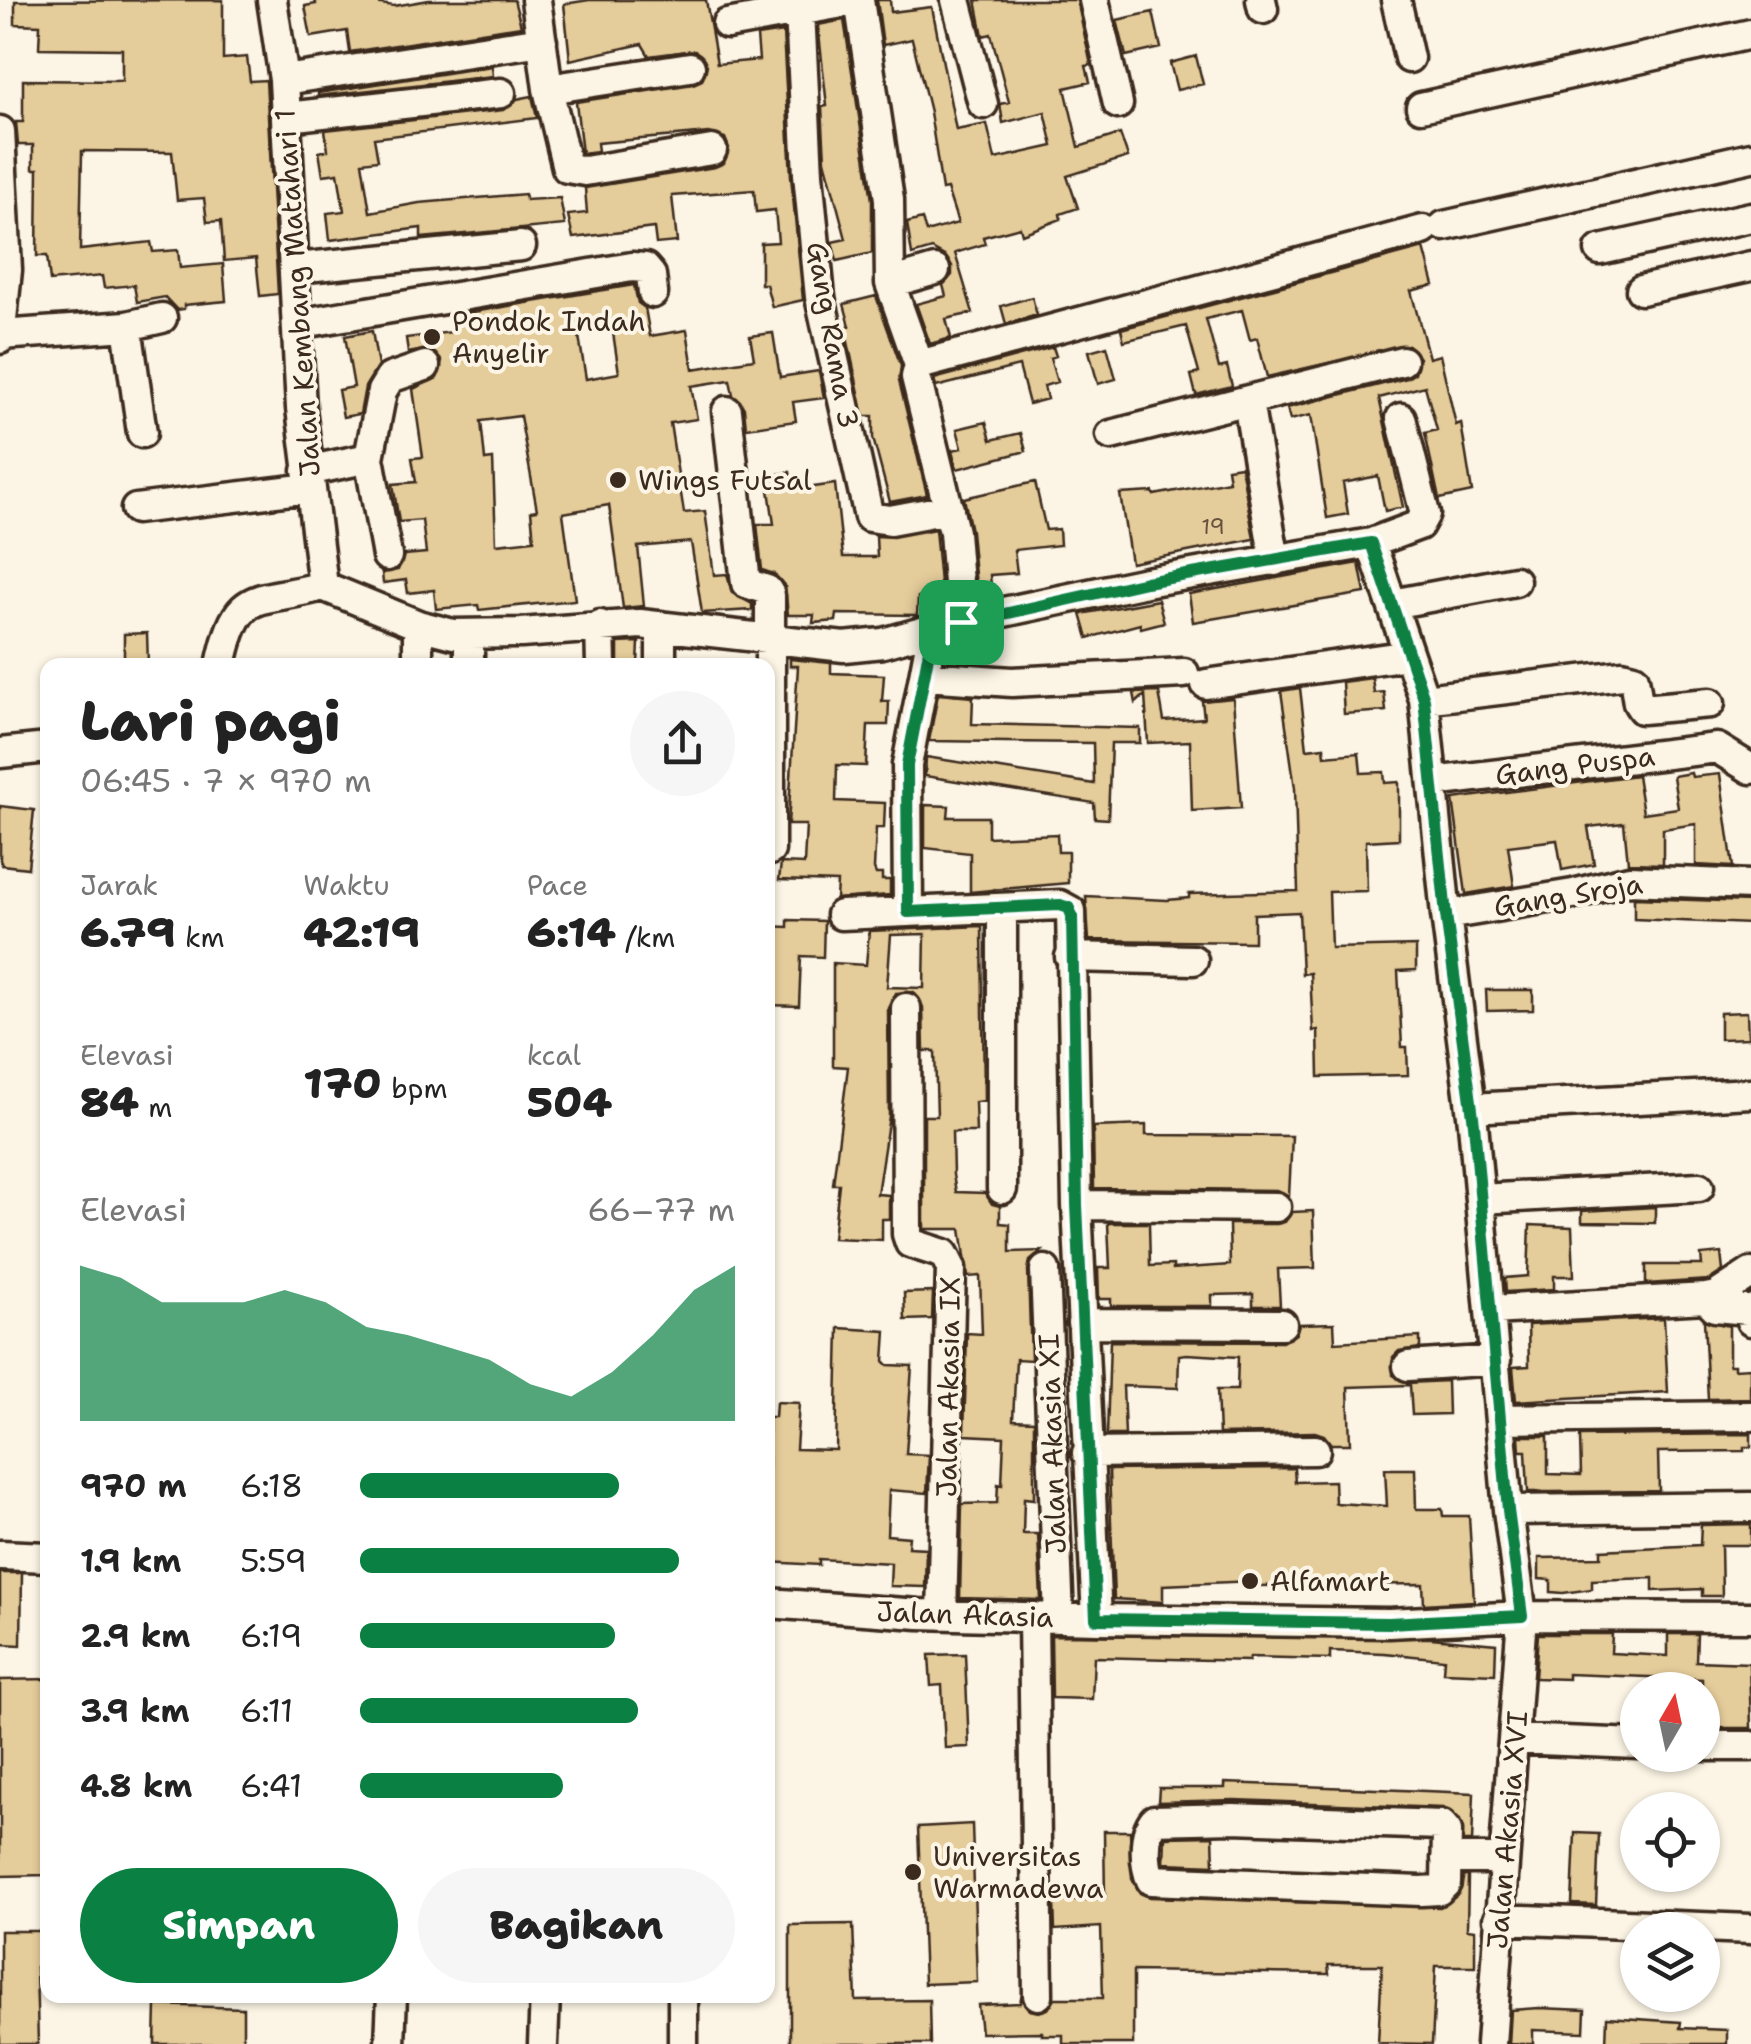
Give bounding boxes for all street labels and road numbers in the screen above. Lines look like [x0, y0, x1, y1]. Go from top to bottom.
street label: Jalan Kembang Matahari 1 [265, 108, 329, 478]
street label: Gang Rama 3 [798, 239, 868, 431]
street label: Gang Puspa [1493, 736, 1657, 794]
street label: Gang Sroja [1491, 864, 1645, 926]
street label: Jalan Akasia IX [927, 1276, 969, 1498]
street label: Jalan Akasia XI [1029, 1333, 1075, 1555]
street label: Jalan Akasia [876, 1592, 1054, 1636]
street label: Jalan Akasia XVI [1478, 1709, 1536, 1951]

